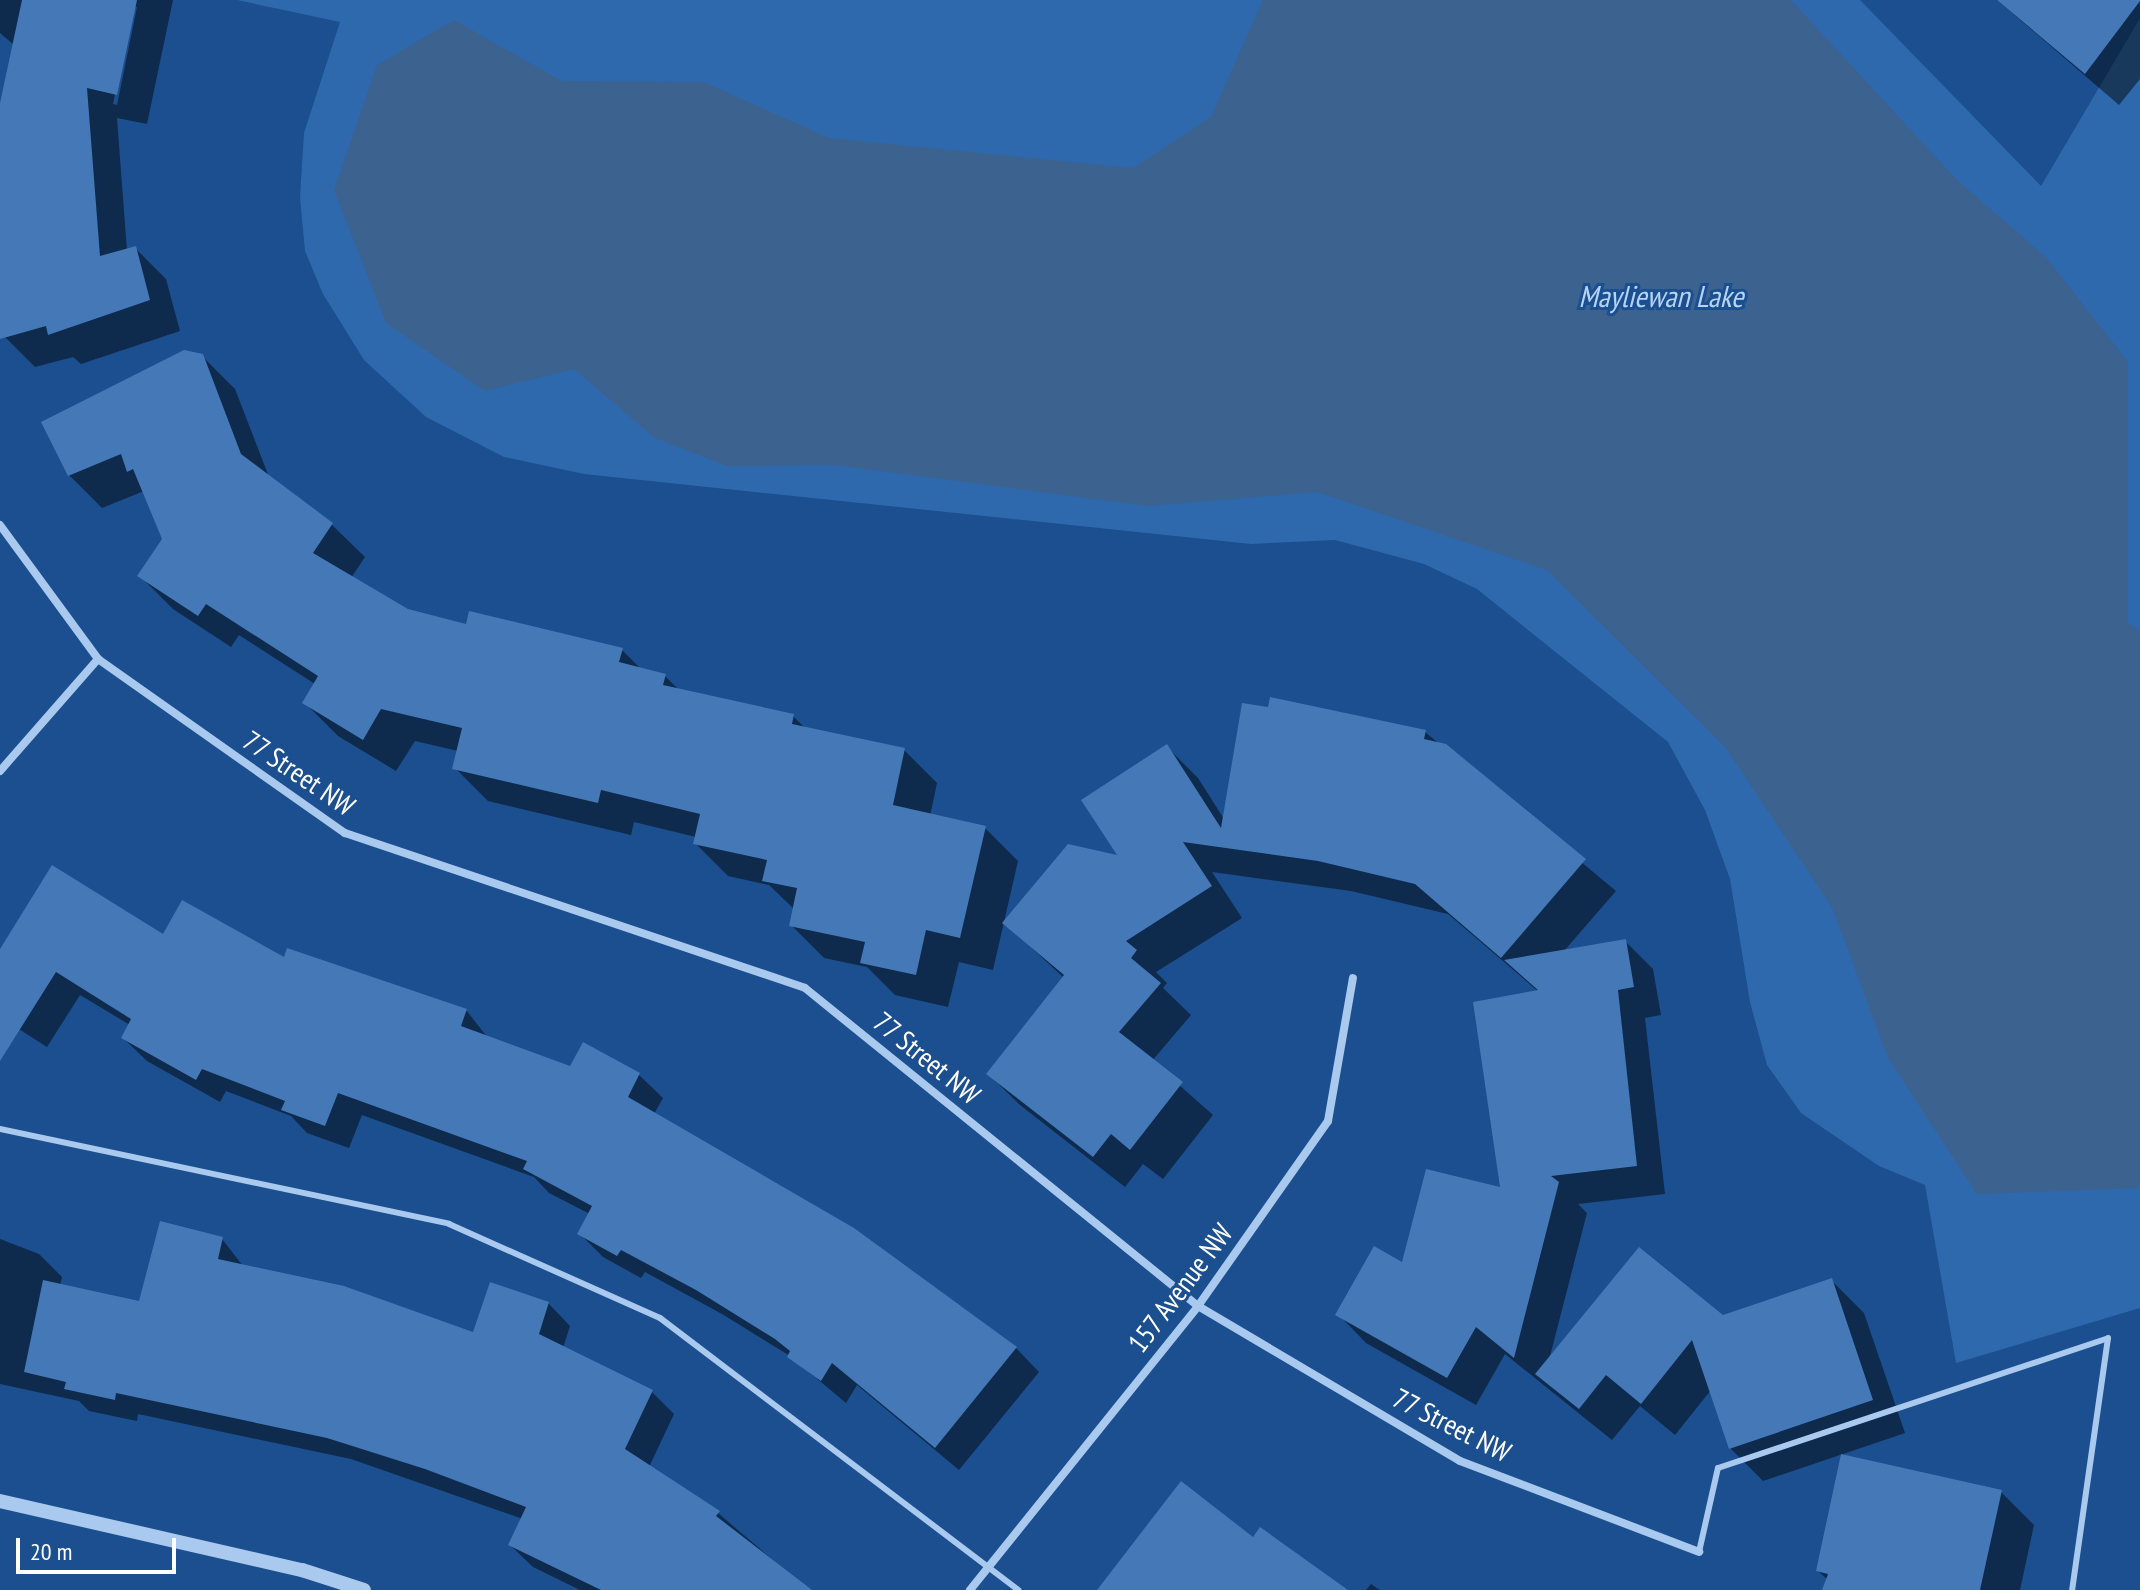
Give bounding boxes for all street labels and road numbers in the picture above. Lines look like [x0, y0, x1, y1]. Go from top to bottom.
street label: 77 Street NW [236, 723, 362, 823]
street label: 77 Street NW [866, 1004, 988, 1112]
street label: 157 Avenue NW [1120, 1216, 1240, 1360]
street label: 77 Street NW [1387, 1381, 1517, 1469]

